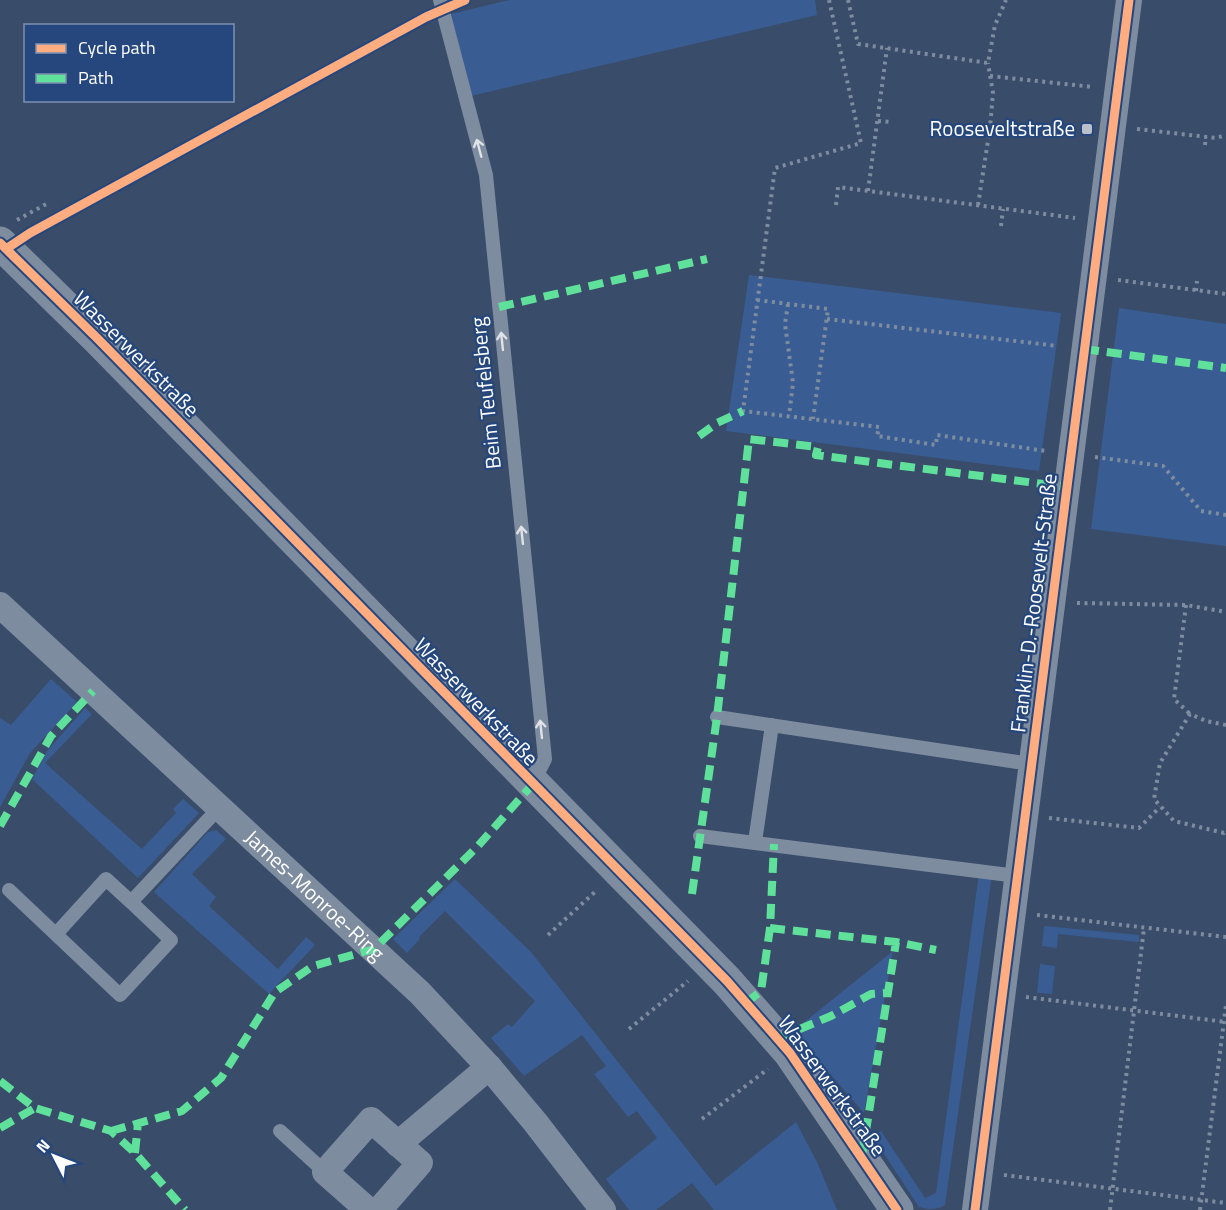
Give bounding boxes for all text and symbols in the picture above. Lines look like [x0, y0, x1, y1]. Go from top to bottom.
legend [24, 24, 234, 102]
text: Cycle path [78, 34, 156, 61]
text: Path [78, 64, 114, 91]
place label: Rooseveltstraße [930, 112, 1075, 144]
marker: Rooseveltstraße [1080, 122, 1094, 136]
one-way arrow [472, 139, 484, 158]
street label: Wasserwerkstraße [66, 283, 207, 424]
street label: Beim Teufelsberg [461, 315, 509, 471]
one-way arrow [496, 332, 507, 352]
street label: Franklin-D.-Roosevelt-Straße [1001, 471, 1065, 734]
one-way arrow [516, 526, 527, 546]
street label: Wasserwerkstraße [407, 630, 546, 773]
one-way arrow [535, 720, 546, 740]
street label: James-Monroe-Ring [238, 822, 393, 968]
street label: Wasserwerkstraße [771, 1008, 895, 1163]
north arrow [24, 1126, 84, 1186]
text: N [30, 1134, 55, 1158]

